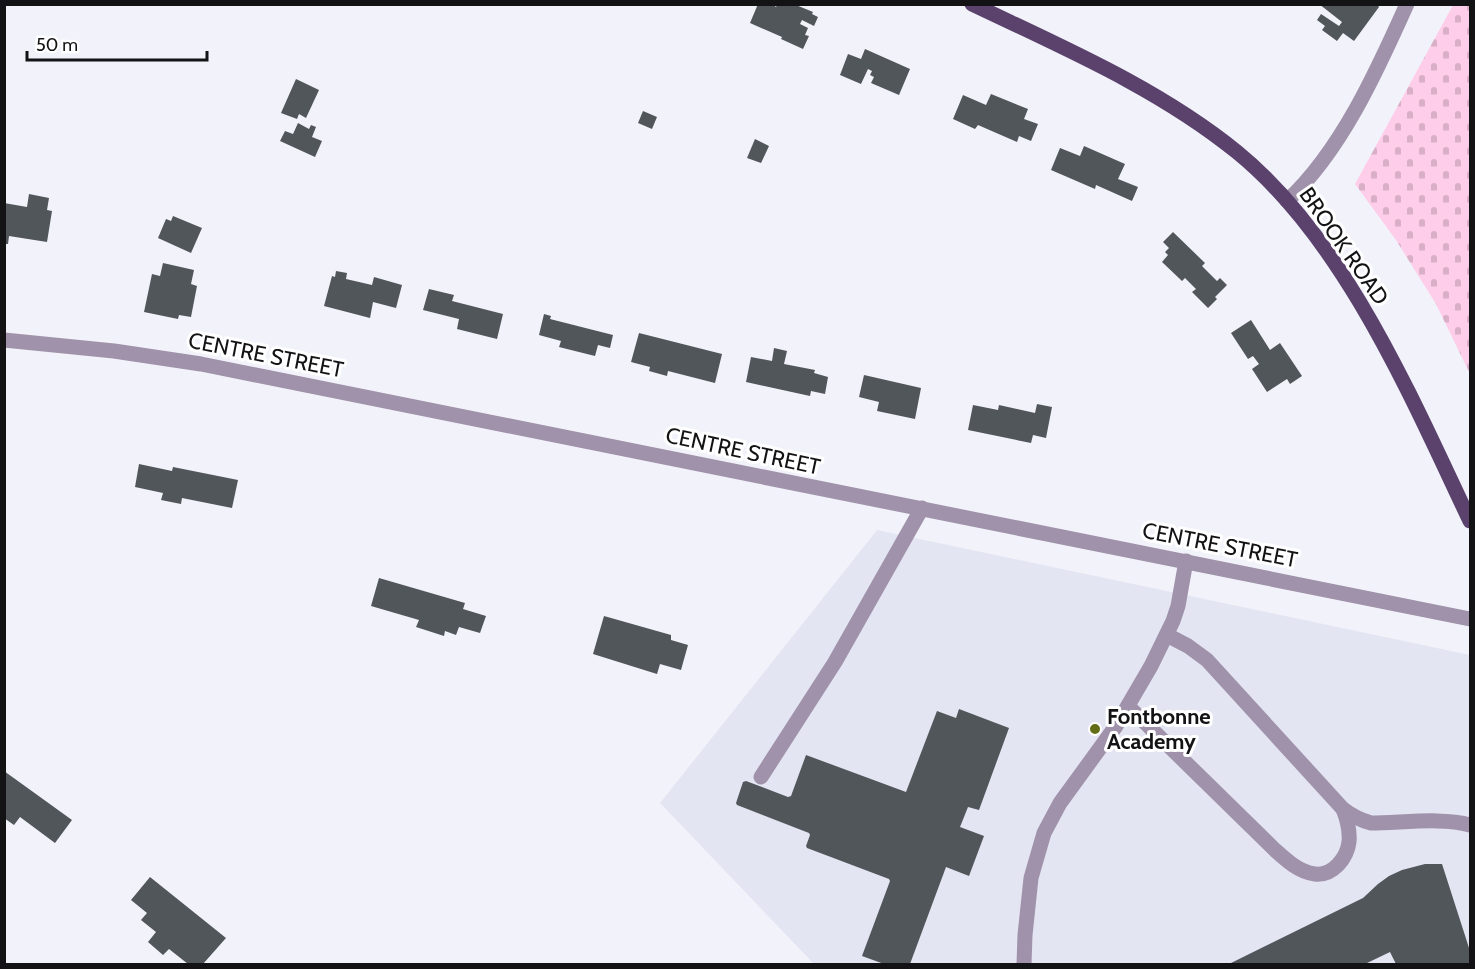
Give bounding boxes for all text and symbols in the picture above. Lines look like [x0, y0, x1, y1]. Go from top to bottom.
scale bar [27, 24, 207, 62]
text: 50 m [36, 34, 78, 56]
street label: BROOK ROAD [1294, 182, 1394, 310]
street label: CENTRE STREET [186, 327, 346, 383]
street label: CENTRE STREET [663, 421, 823, 481]
street label: CENTRE STREET [1140, 517, 1300, 573]
place label: Fontbonne Academy [1107, 703, 1211, 755]
marker: Fontbonne Academy [1088, 722, 1102, 736]

